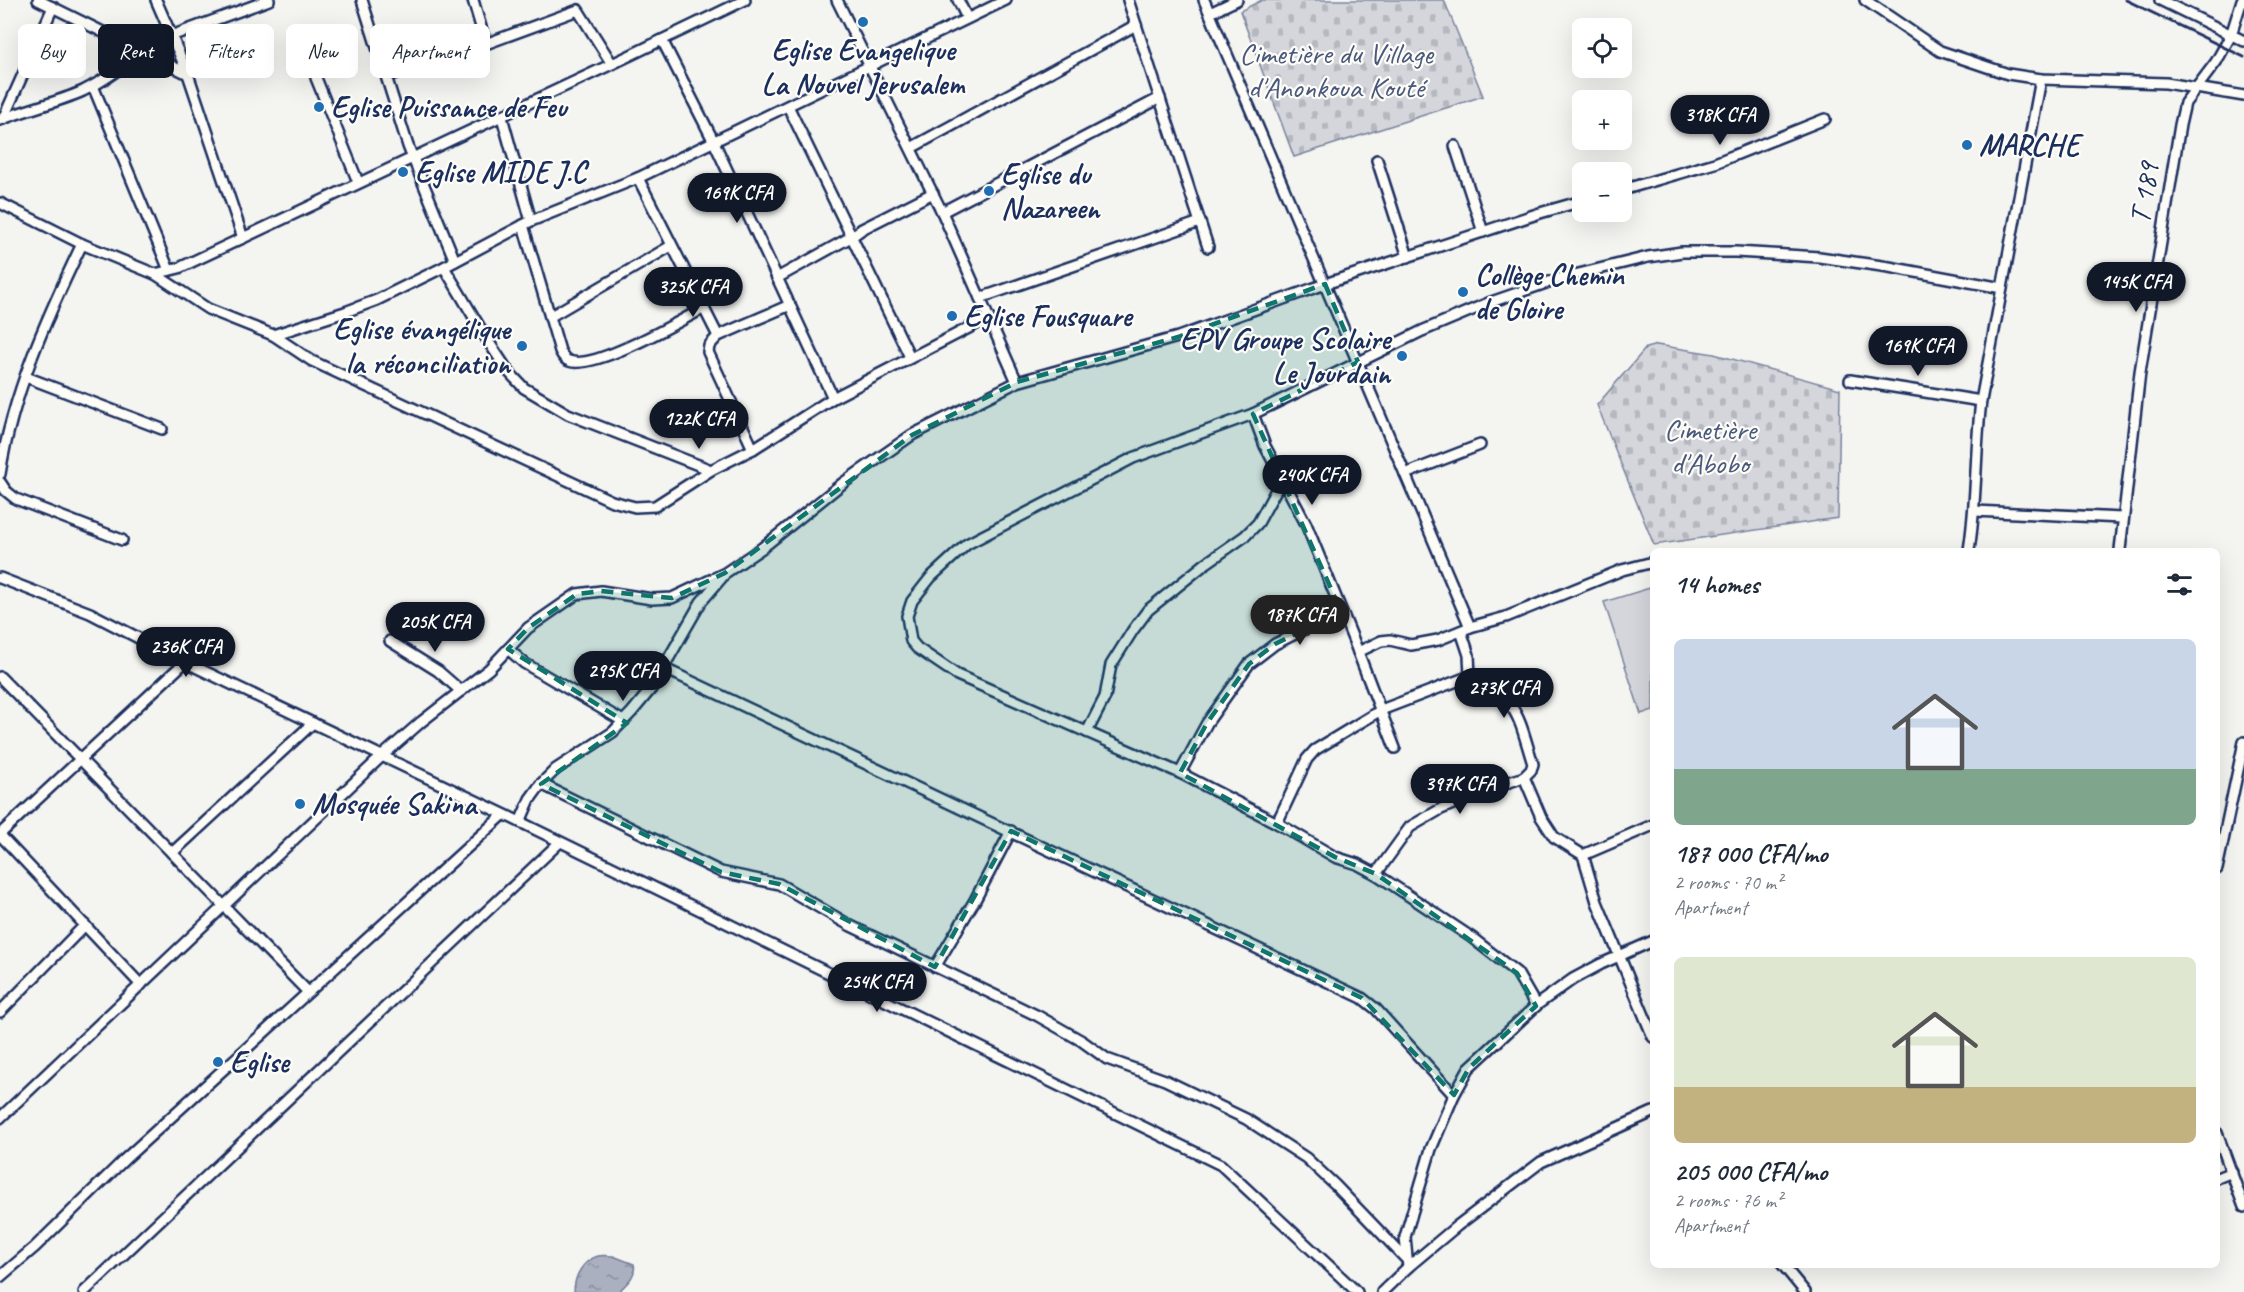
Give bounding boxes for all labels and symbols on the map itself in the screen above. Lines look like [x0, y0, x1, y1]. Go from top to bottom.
marker: Eglise Evangelique La Nouvel Jerusalem [856, 15, 870, 29]
place label: Eglise Evangelique La Nouvel Jerusalem [762, 31, 966, 103]
park label: Cimetière du Village d'Anonkoua Kouté [1239, 34, 1435, 106]
place label: Eglise Puissance de Feu [331, 88, 569, 126]
pin: 318K CFA [1658, 95, 1782, 146]
marker: Eglise Puissance de Feu [312, 100, 326, 114]
place label: MARCHE [1979, 126, 2085, 164]
marker: MARCHE [1960, 138, 1974, 152]
place label: Eglise MIDE J.C [415, 153, 589, 191]
place label: Eglise du Nazareen [1001, 155, 1102, 227]
street label: T 189 [2120, 157, 2168, 226]
marker: Eglise MIDE J.C [396, 165, 410, 179]
pin: 169K CFA [675, 173, 799, 224]
marker: Eglise du Nazareen [982, 184, 996, 198]
place label: Collège Chemin de Gloire [1475, 256, 1625, 328]
pin: 145K CFA [2074, 262, 2198, 313]
pin: 325K CFA [631, 267, 755, 318]
marker: Collège Chemin de Gloire [1456, 285, 1470, 299]
place label: Eglise Fousquare [964, 297, 1134, 335]
marker: Eglise Fousquare [945, 309, 959, 323]
place label: Eglise évangélique la réconciliation [333, 310, 512, 382]
place label: EPV Groupe Scolaire Le Jourdain [1180, 320, 1393, 392]
pin: 169K CFA [1856, 326, 1980, 377]
marker: Eglise évangélique la réconciliation [515, 339, 529, 353]
marker: EPV Groupe Scolaire Le Jourdain [1395, 349, 1409, 363]
pin: 122K CFA [637, 399, 761, 450]
park label: Cimetière d'Abobo [1664, 410, 1758, 482]
pin: 240K CFA [1250, 455, 1374, 506]
pin: 187K CFA [1238, 595, 1362, 646]
pin: 205K CFA [373, 602, 497, 653]
pin: 236K CFA [124, 627, 248, 678]
pin: 295K CFA [561, 651, 685, 702]
pin: 273K CFA [1442, 668, 1566, 719]
pin: 397K CFA [1398, 764, 1522, 815]
place label: Mosquée Sakina [312, 785, 479, 823]
marker: Mosquée Sakina [293, 797, 307, 811]
pin: 254K CFA [815, 962, 939, 1013]
place label: Eglise [230, 1043, 291, 1081]
marker: Eglise [211, 1055, 225, 1069]

